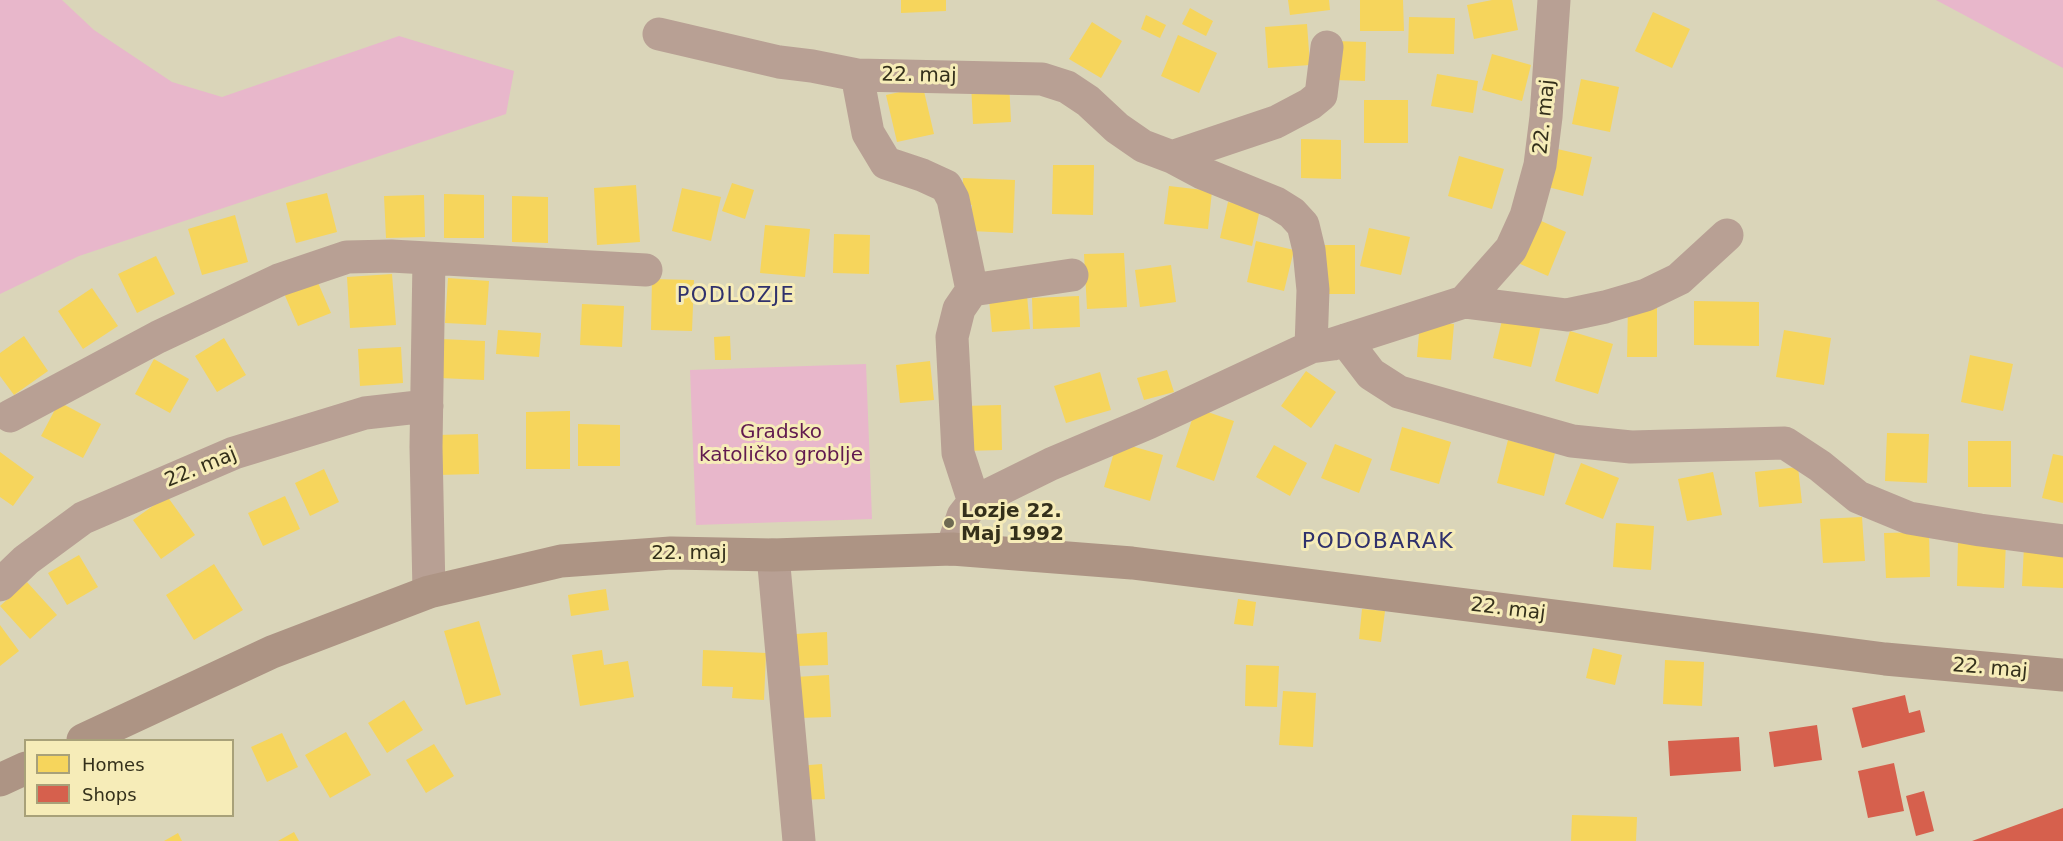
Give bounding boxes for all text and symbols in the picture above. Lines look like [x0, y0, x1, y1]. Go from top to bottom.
street label: 22. maj [881, 63, 957, 89]
street label: 22. maj [1529, 78, 1561, 156]
district label: PODLOZJE [677, 284, 795, 310]
park label: Gradsko katoličko groblje [699, 421, 863, 468]
street label: 22. maj [162, 443, 240, 493]
place label: Lozje 22. Maj 1992 [961, 500, 1064, 547]
marker: Lozje 22. Maj 1992 [942, 516, 956, 530]
district label: PODOBARAK [1302, 529, 1454, 555]
street label: 22. maj [651, 542, 727, 566]
street label: 22. maj [1469, 593, 1547, 627]
street label: 22. maj [1951, 654, 2029, 684]
legend [24, 739, 234, 817]
text: Homes [82, 754, 145, 775]
text: Shops [82, 784, 137, 805]

